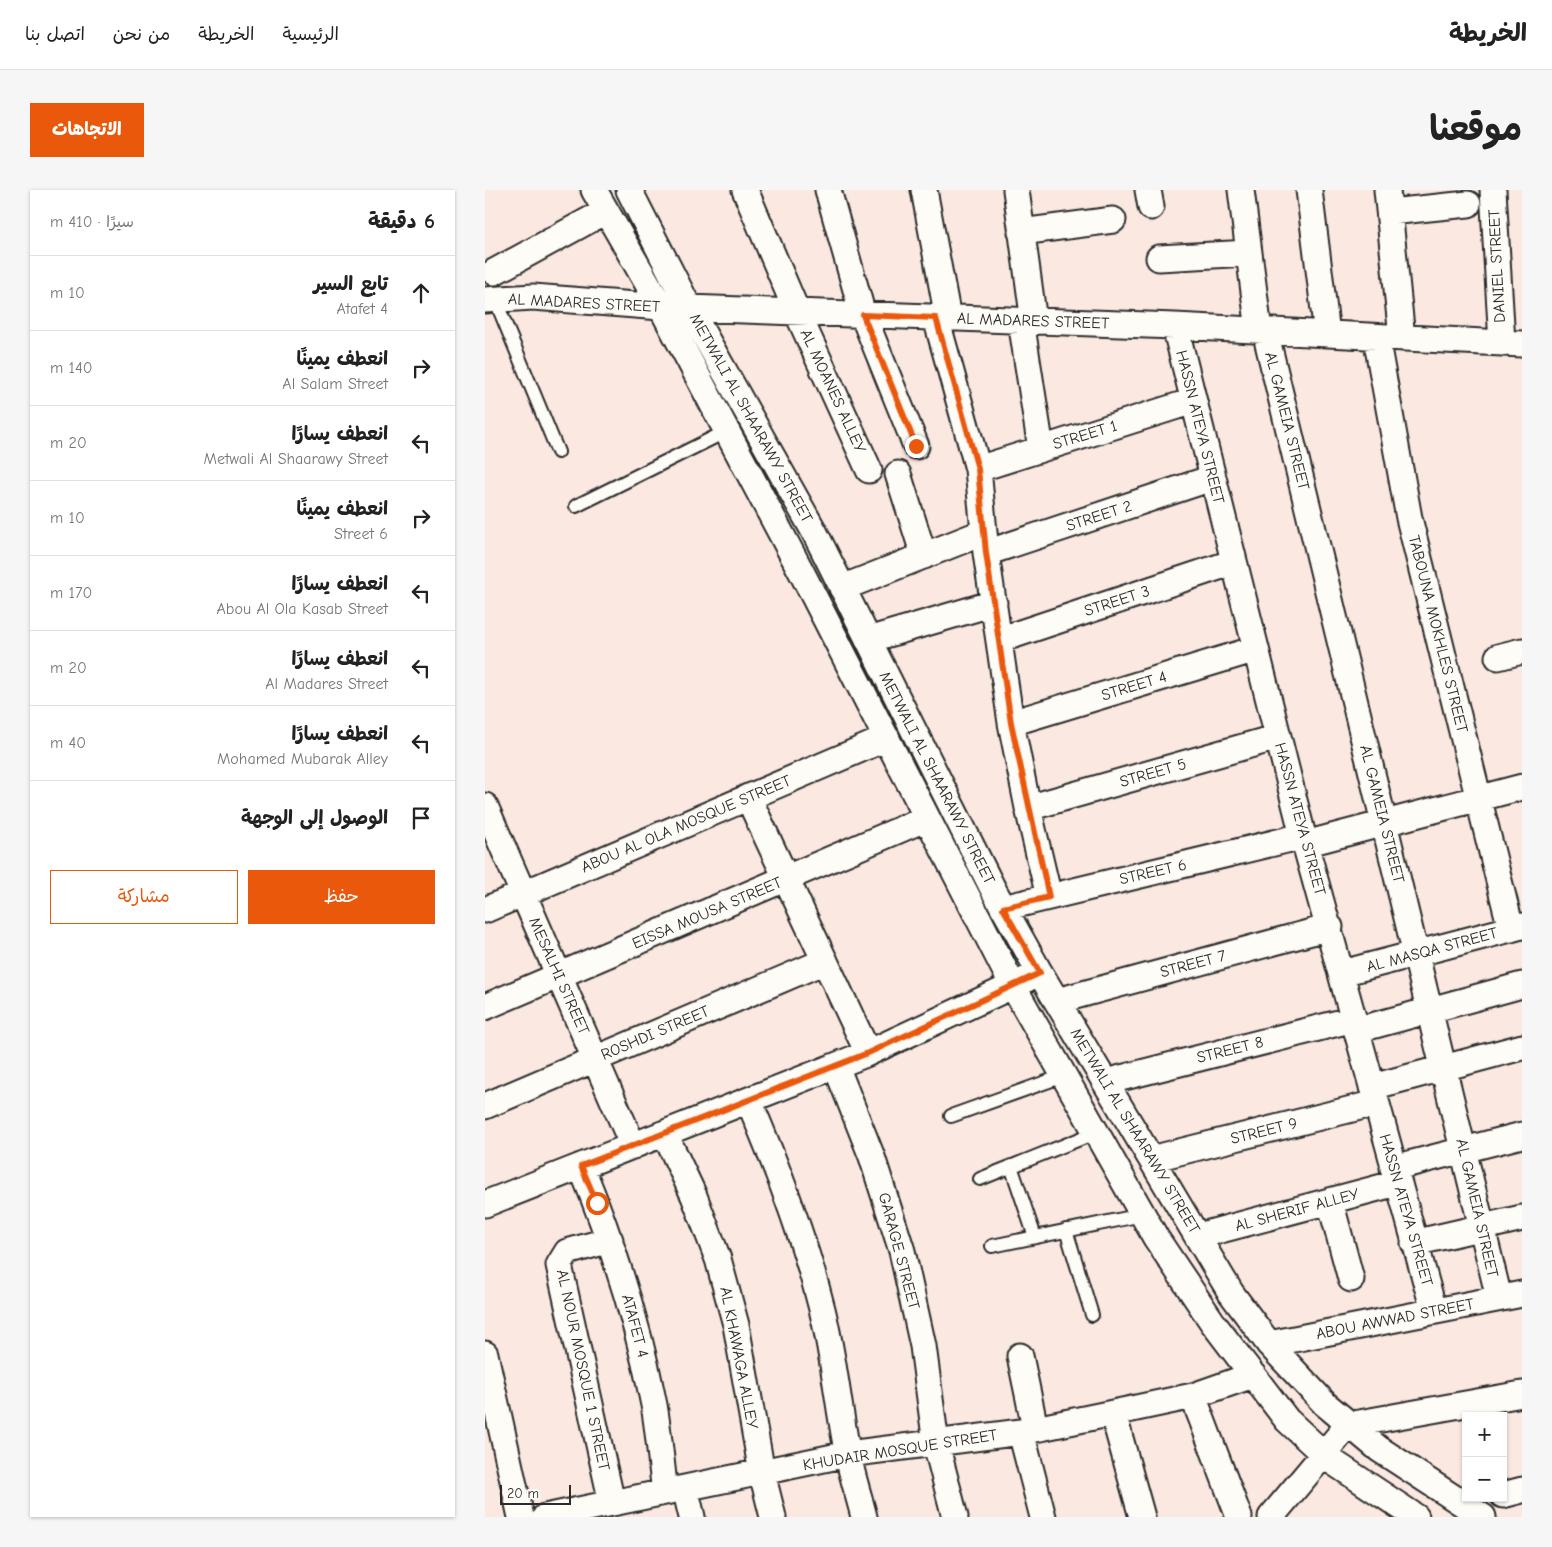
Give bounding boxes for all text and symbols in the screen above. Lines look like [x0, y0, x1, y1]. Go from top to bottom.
text: الخريطة [1449, 19, 1527, 47]
text: اتصل بنا [25, 24, 85, 45]
text: من نحن [113, 24, 170, 45]
text: الخريطة [198, 24, 254, 45]
text: الرئيسية [282, 24, 339, 45]
button: الاتجاهات [30, 103, 144, 157]
text: موقعنا [1429, 108, 1522, 149]
street label: DANIEL STREET [1485, 208, 1509, 323]
text: 6 دقيقة [368, 209, 435, 233]
text: سيرًا · 410 m [50, 213, 134, 231]
text: تابع السير [314, 273, 388, 295]
icon: ahead [407, 279, 435, 307]
text: 10 m [50, 284, 85, 302]
street label: AL MADARES STREET [507, 290, 661, 316]
text: Atafet 4 [336, 300, 388, 318]
street label: AL MADARES STREET [957, 309, 1110, 333]
street label: METWALI AL SHAARAWY STREET [686, 310, 816, 526]
street label: AL MOANES ALLEY [796, 326, 870, 456]
text: انعطف يمينًا [296, 348, 388, 370]
street label: HASSN ATEYA STREET [1172, 348, 1228, 506]
street label: AL GAMEIA STREET [1261, 350, 1313, 493]
icon: right [407, 354, 435, 382]
text: 140 m [50, 359, 92, 377]
text: Al Salam Street [282, 375, 388, 393]
street label: STREET 1 [1051, 417, 1119, 453]
text: انعطف يسارًا [291, 423, 388, 445]
icon: left [407, 429, 435, 457]
text: 20 m [50, 434, 87, 452]
route end [905, 435, 928, 458]
text: Metwali Al Shaarawy Street [203, 450, 388, 468]
street label: STREET 2 [1064, 497, 1134, 535]
text: انعطف يمينًا [296, 498, 388, 520]
icon: right [407, 504, 435, 532]
text: 10 m [50, 509, 85, 527]
text: Street 6 [334, 525, 388, 543]
street label: TABOUNA MOKHLES STREET [1405, 533, 1471, 735]
text: انعطف يسارًا [291, 573, 388, 595]
icon: left [407, 579, 435, 607]
street label: STREET 3 [1082, 582, 1152, 620]
text: 170 m [50, 584, 92, 602]
text: Abou Al Ola Kasab Street [217, 600, 388, 618]
text: انعطف يسارًا [291, 648, 388, 670]
icon: left [407, 654, 435, 682]
text: 20 m [50, 659, 87, 677]
street label: STREET 4 [1099, 668, 1169, 704]
street label: METWALI AL SHAARAWY STREET [875, 669, 999, 888]
text: Al Madares Street [265, 675, 388, 693]
text: انعطف يسارًا [291, 723, 388, 745]
icon: left [407, 729, 435, 757]
text: 40 m [50, 734, 86, 752]
street label: HASSN ATEYA STREET [1271, 741, 1329, 898]
street label: AL GAMEIA STREET [1356, 743, 1408, 886]
text: Mohamed Mubarak Alley [217, 750, 388, 768]
street label: STREET 5 [1118, 755, 1188, 791]
street label: ABOU AL OLA MOSQUE STREET [579, 771, 794, 876]
icon: arrive [407, 804, 435, 832]
text: الوصول إلى الوجهة [241, 807, 388, 829]
street label: STREET 6 [1118, 856, 1188, 888]
button: مشاركة [50, 870, 238, 924]
button: حفظ [248, 870, 435, 924]
street label: EISSA MOUSA STREET [629, 873, 785, 953]
street label: MESALHI STREET [525, 914, 593, 1038]
street label: AL MASQA STREET [1365, 924, 1500, 976]
street label: STREET 7 [1158, 946, 1228, 981]
street label: ROSHDI STREET [598, 1002, 712, 1064]
street label: METWALI AL SHAARAWY STREET [1066, 1025, 1204, 1237]
street label: STREET 8 [1195, 1033, 1265, 1067]
street label: STREET 9 [1229, 1114, 1299, 1148]
street label: HASSN ATEYA STREET [1376, 1132, 1437, 1289]
street label: AL GAMEIA STREET [1452, 1137, 1502, 1280]
street label: AL SHERIF ALLEY [1233, 1185, 1361, 1235]
street label: GARAGE STREET [875, 1191, 923, 1312]
route start [586, 1192, 609, 1215]
street label: AL NOUR MOSQUE 1 STREET [553, 1268, 613, 1473]
street label: AL KHAWAGA ALLEY [716, 1285, 762, 1431]
street label: ATAFET 4 [618, 1292, 652, 1360]
street label: ABOU AWWAD STREET [1315, 1295, 1476, 1343]
map controls [1462, 1412, 1507, 1502]
button: + [1462, 1412, 1507, 1457]
street label: KHUDAIR MOSQUE STREET [802, 1426, 999, 1474]
button: − [1462, 1457, 1507, 1502]
scale bar [500, 1482, 571, 1505]
text: 20 m [507, 1485, 539, 1502]

